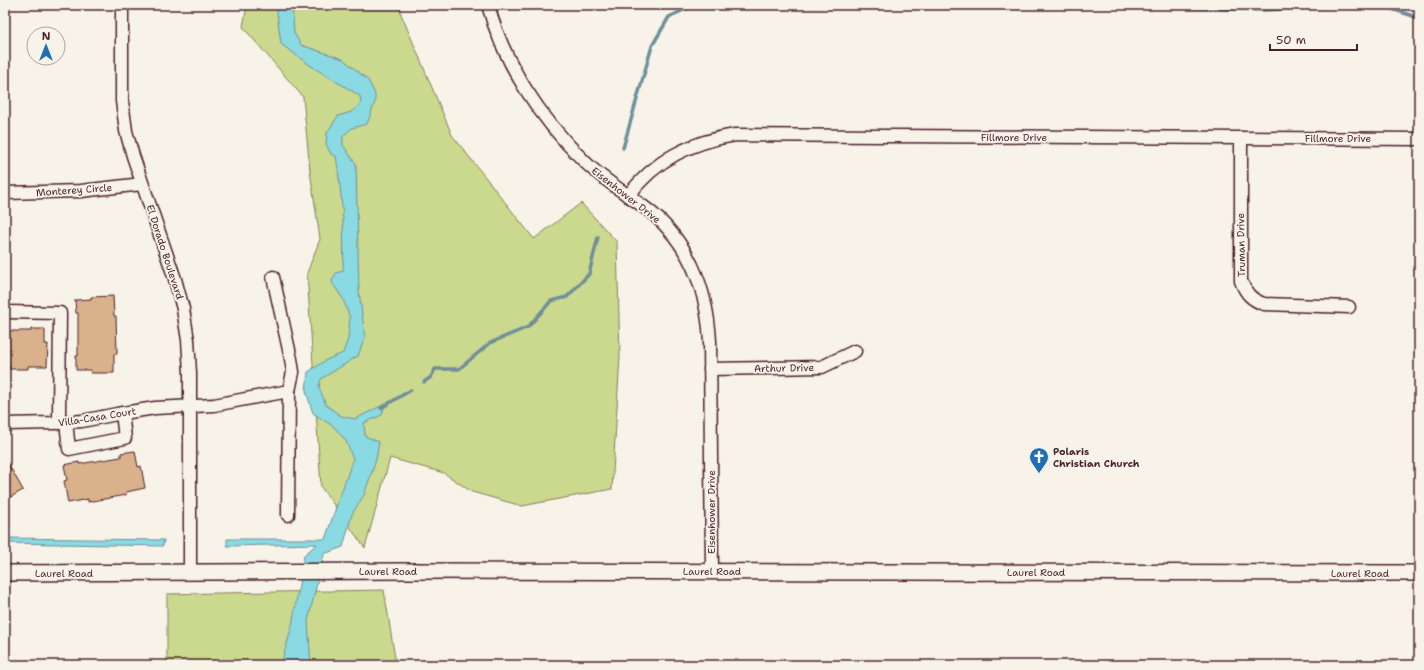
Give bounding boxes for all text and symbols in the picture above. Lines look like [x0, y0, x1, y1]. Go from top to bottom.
north arrow [26, 26, 66, 66]
scale bar [1270, 26, 1357, 52]
text: N [42, 29, 51, 44]
text: 50 m [1276, 32, 1306, 48]
street label: Fillmore Drive [981, 131, 1048, 144]
street label: Fillmore Drive [1305, 132, 1372, 145]
street label: Eisenhower Drive [589, 164, 663, 226]
street label: Monterey Circle [35, 181, 113, 199]
street label: El Dorado Boulevard [144, 203, 187, 302]
street label: Truman Drive [1234, 212, 1248, 277]
street label: Arthur Drive [754, 361, 815, 375]
street label: Villa-Casa Court [57, 404, 137, 430]
place label: Polaris Christian Church [1053, 445, 1140, 470]
church icon: Polaris Christian Church [1028, 446, 1050, 474]
street label: Eisenhower Drive [705, 470, 718, 554]
street label: Laurel Road [359, 565, 418, 578]
street label: Laurel Road [683, 565, 742, 578]
street label: Laurel Road [1007, 566, 1066, 579]
street label: Laurel Road [35, 567, 94, 580]
street label: Laurel Road [1331, 567, 1390, 580]

